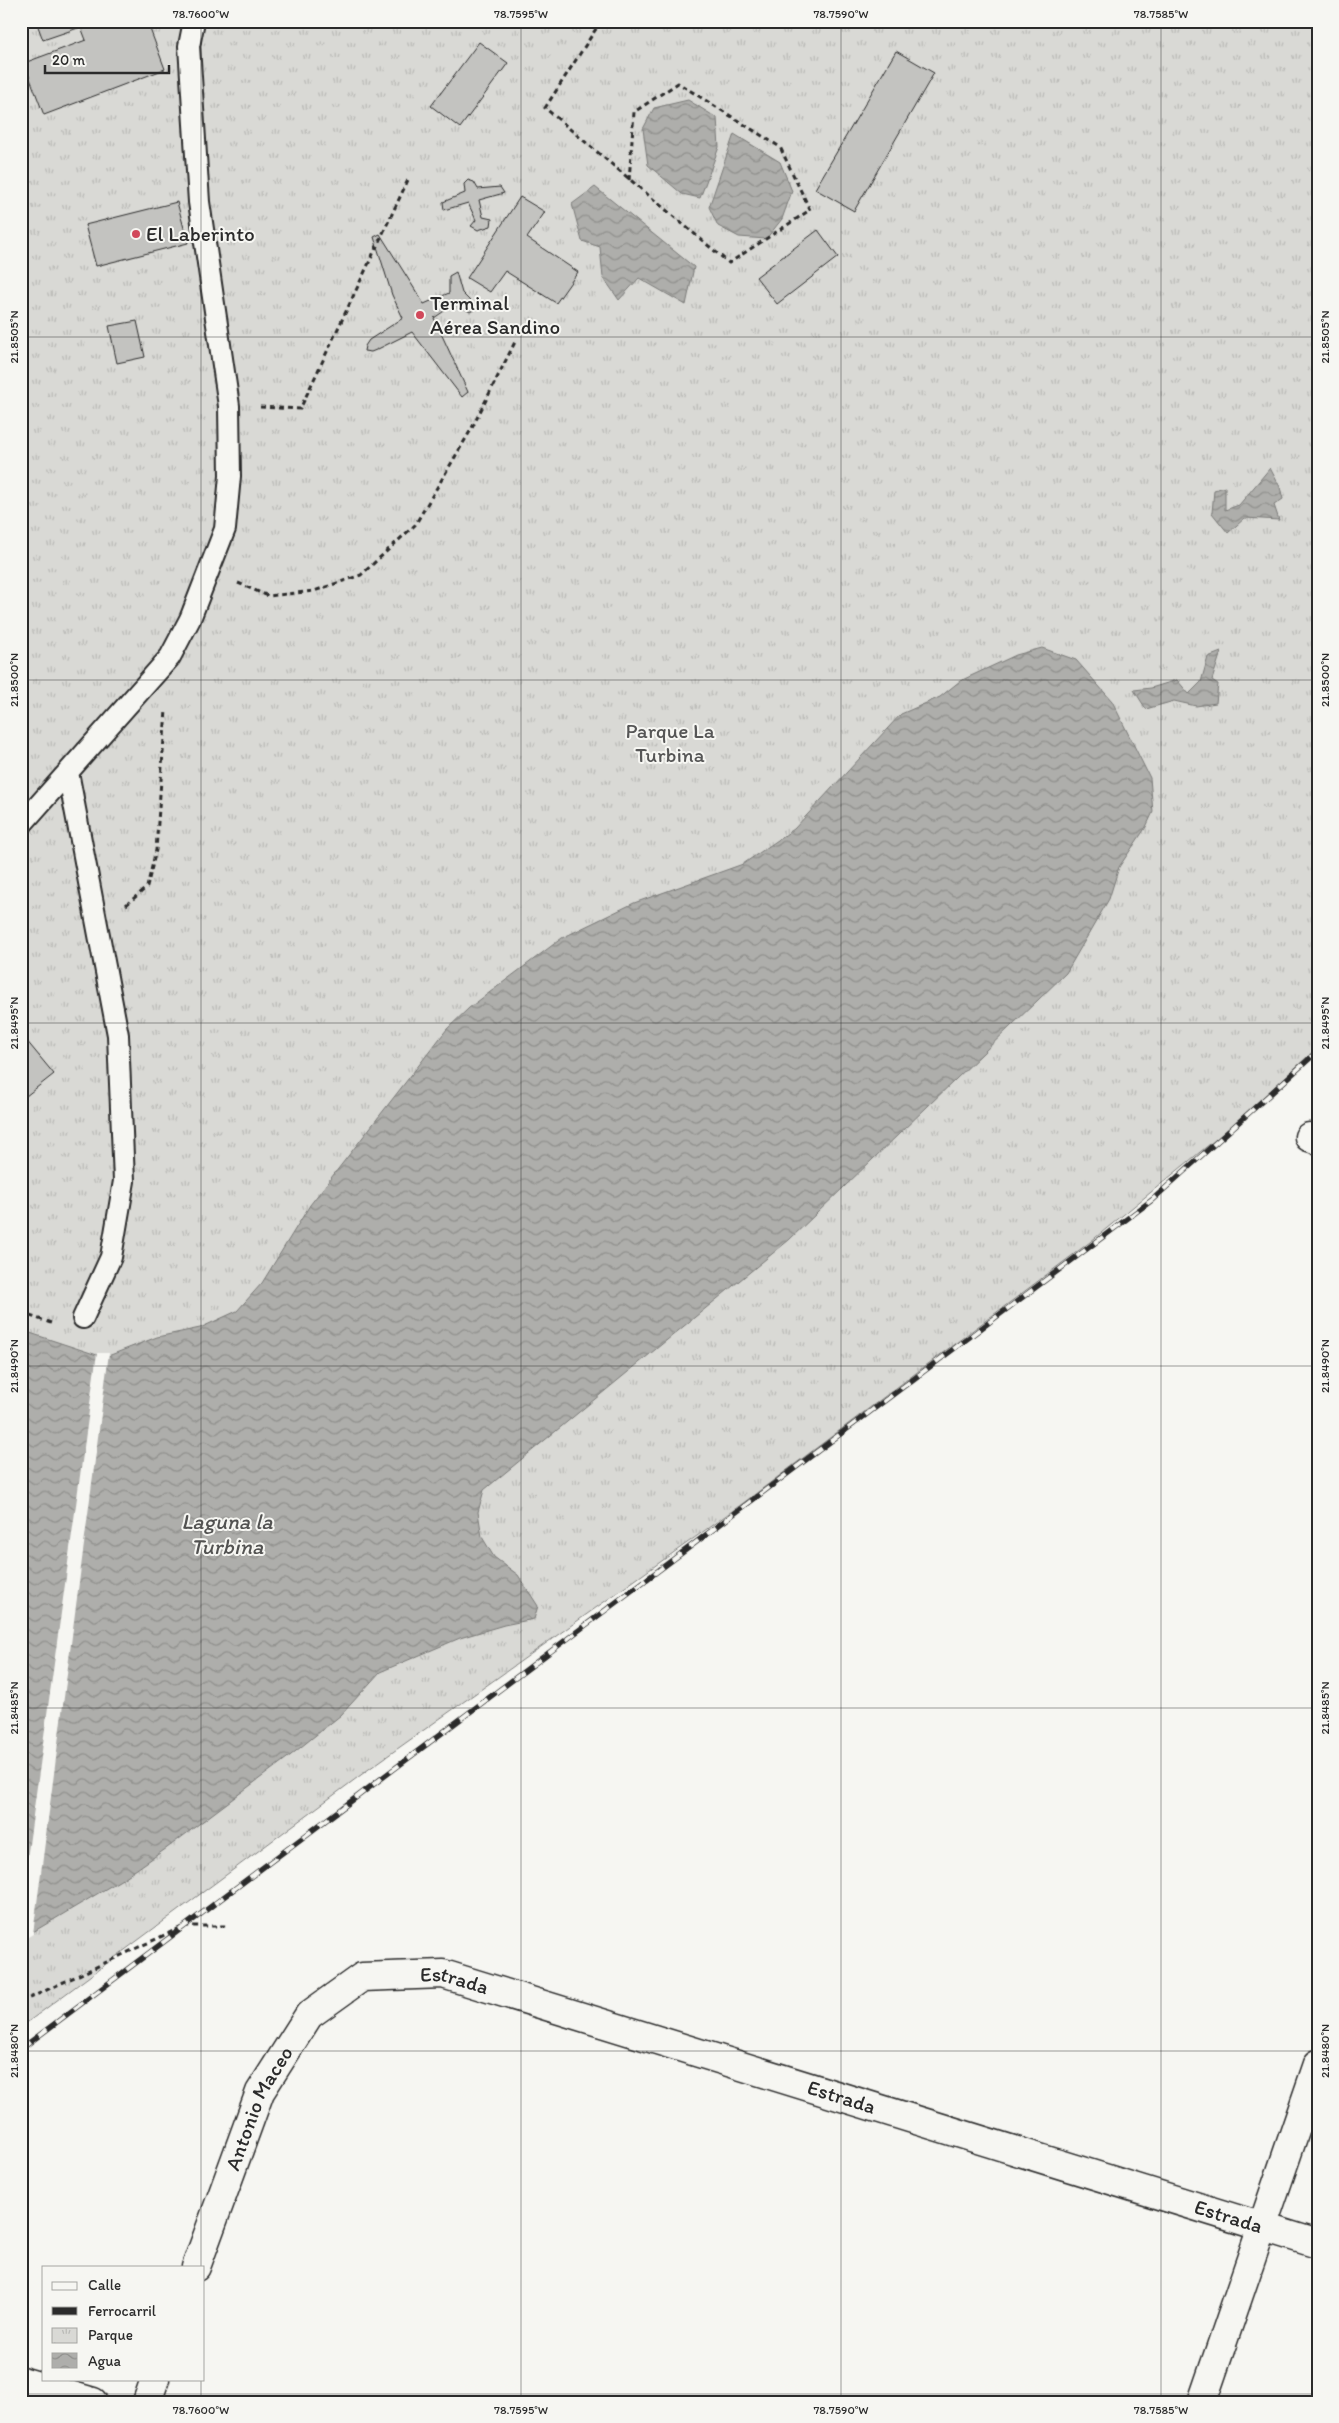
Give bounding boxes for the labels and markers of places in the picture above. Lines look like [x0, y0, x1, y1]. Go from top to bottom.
place label: El Laberinto [146, 221, 255, 246]
marker: El Laberinto [130, 228, 142, 240]
place label: Terminal Aérea Sandino [430, 290, 560, 339]
marker: Terminal Aérea Sandino [414, 309, 426, 321]

